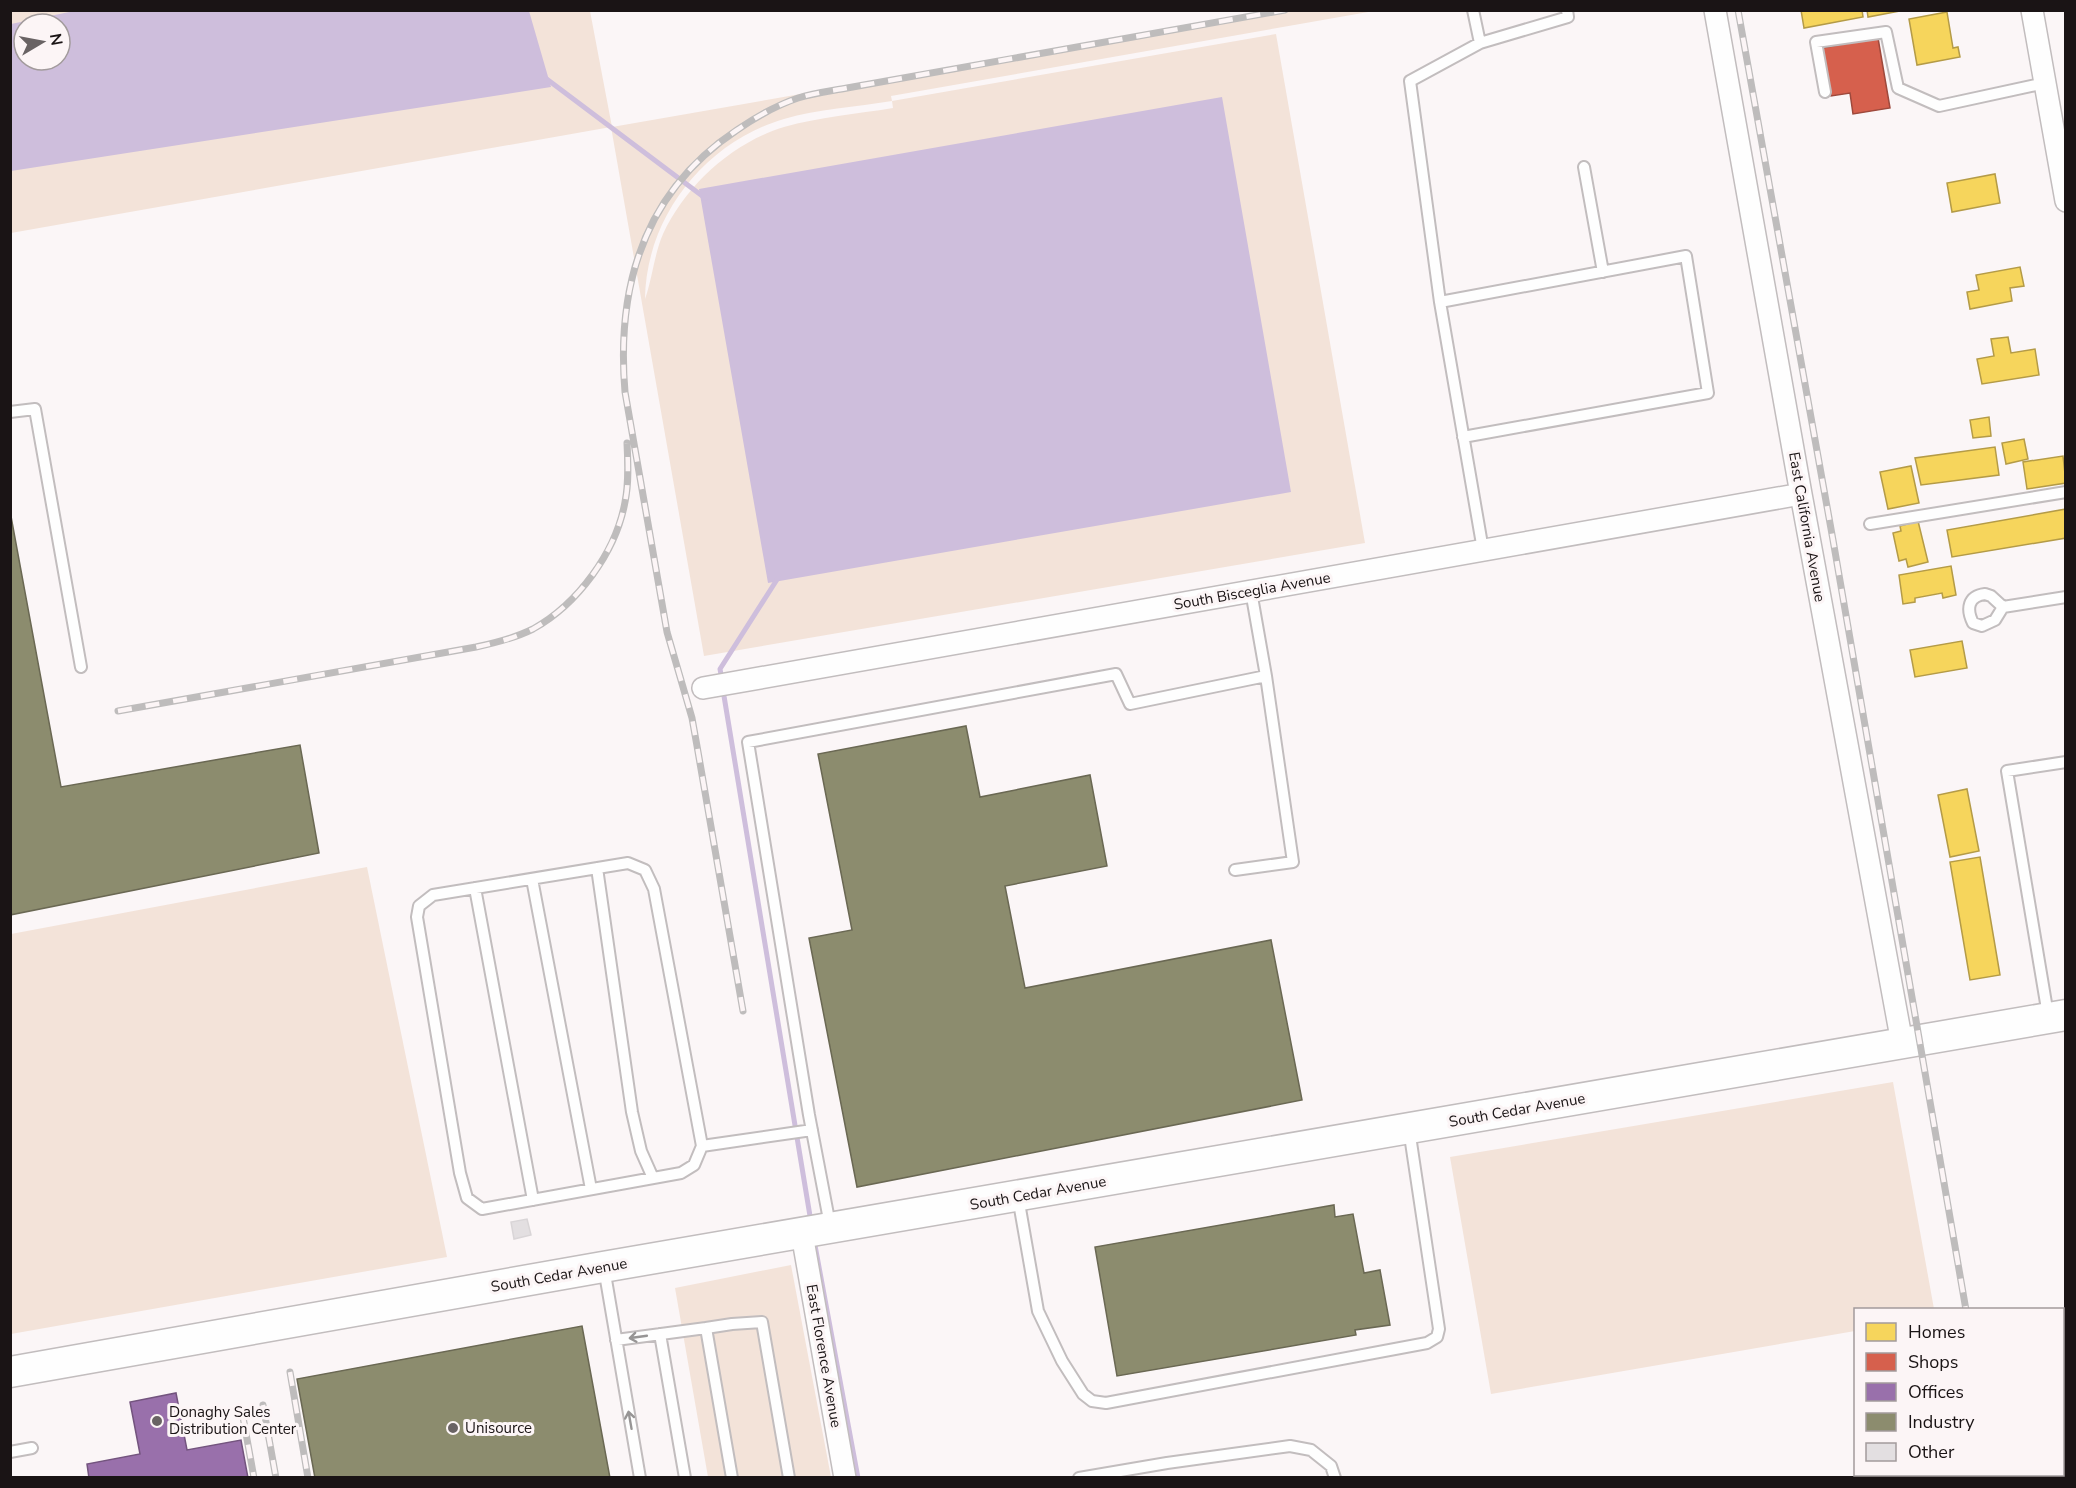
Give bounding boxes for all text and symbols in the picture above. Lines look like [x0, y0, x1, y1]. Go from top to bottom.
north arrow [12, 12, 72, 72]
text: N [44, 32, 68, 47]
street label: East California Avenue [1784, 450, 1830, 604]
street label: South Bisceglia Avenue [1172, 567, 1332, 615]
street label: South Cedar Avenue [1447, 1088, 1587, 1132]
street label: South Cedar Avenue [968, 1171, 1108, 1215]
street label: South Cedar Avenue [489, 1253, 629, 1297]
street label: East Florence Avenue [802, 1283, 846, 1429]
legend [1854, 1308, 2064, 1476]
text: Homes [1908, 1320, 1965, 1344]
one-way arrow [629, 1331, 648, 1342]
text: Shops [1908, 1350, 1958, 1374]
text: Offices [1908, 1380, 1964, 1404]
place label: Donaghy Sales Distribution Center [169, 1402, 297, 1439]
text: Industry [1908, 1410, 1975, 1434]
one-way arrow [624, 1411, 635, 1430]
marker: Donaghy Sales Distribution Center [150, 1414, 164, 1428]
place label: Unisource [465, 1418, 532, 1438]
marker: Unisource [446, 1421, 460, 1435]
text: Other [1908, 1440, 1955, 1464]

